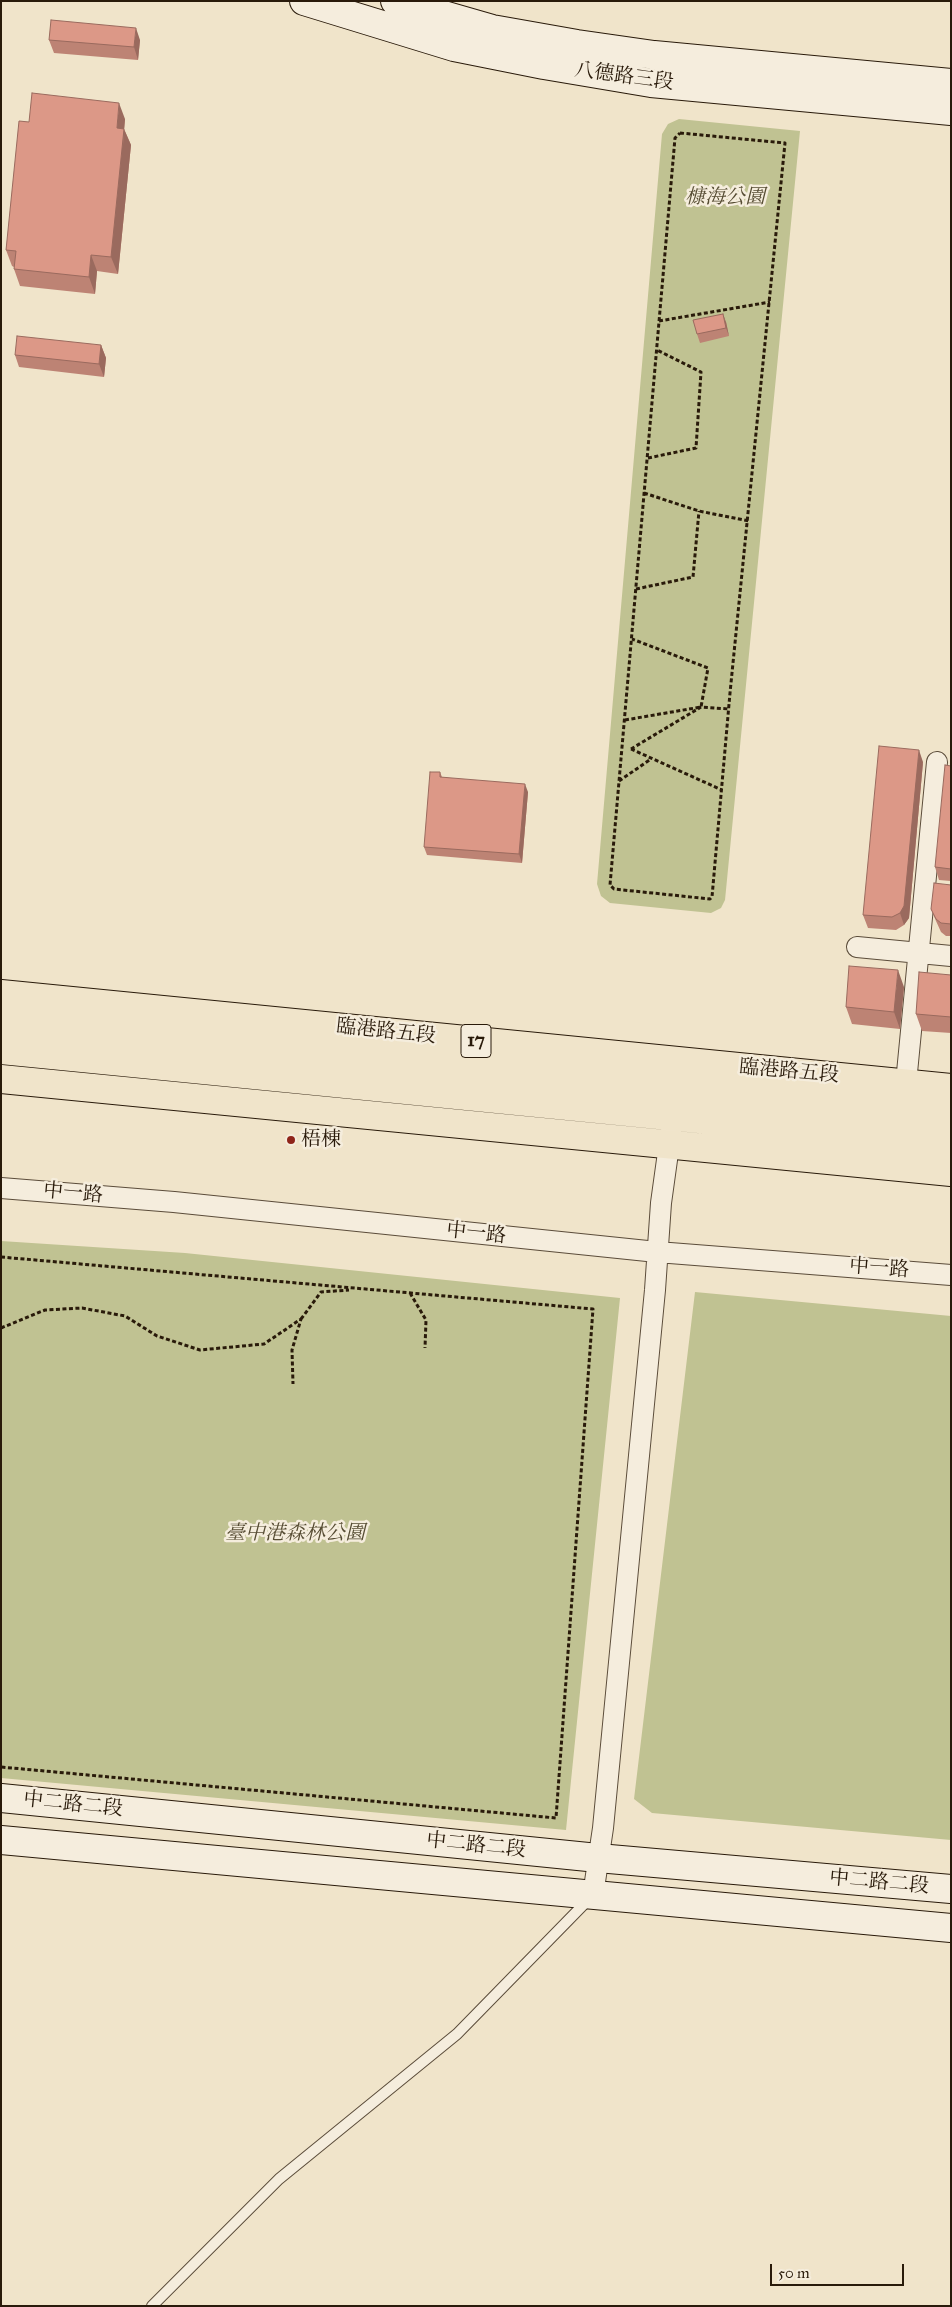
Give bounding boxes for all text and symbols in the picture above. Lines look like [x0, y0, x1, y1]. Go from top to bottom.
street label: 八德路三段 [573, 58, 675, 96]
park label: 槺海公園 [685, 186, 765, 210]
street label: 臨港路五段 [335, 1015, 437, 1049]
road number: 17 [461, 1024, 491, 1058]
street label: 臨港路五段 [738, 1056, 840, 1088]
place label: 梧棟 [301, 1128, 341, 1152]
marker: 梧棟 [285, 1134, 297, 1146]
street label: 中一路 [42, 1179, 104, 1209]
street label: 中一路 [445, 1219, 507, 1249]
street label: 中一路 [848, 1255, 910, 1283]
park label: 臺中港森林公園 [225, 1522, 365, 1546]
street label: 中二路二段 [22, 1788, 124, 1822]
street label: 中二路二段 [425, 1829, 527, 1863]
street label: 中二路二段 [828, 1867, 930, 1899]
scale bar [772, 2254, 906, 2286]
text: 50 m [778, 2264, 810, 2282]

